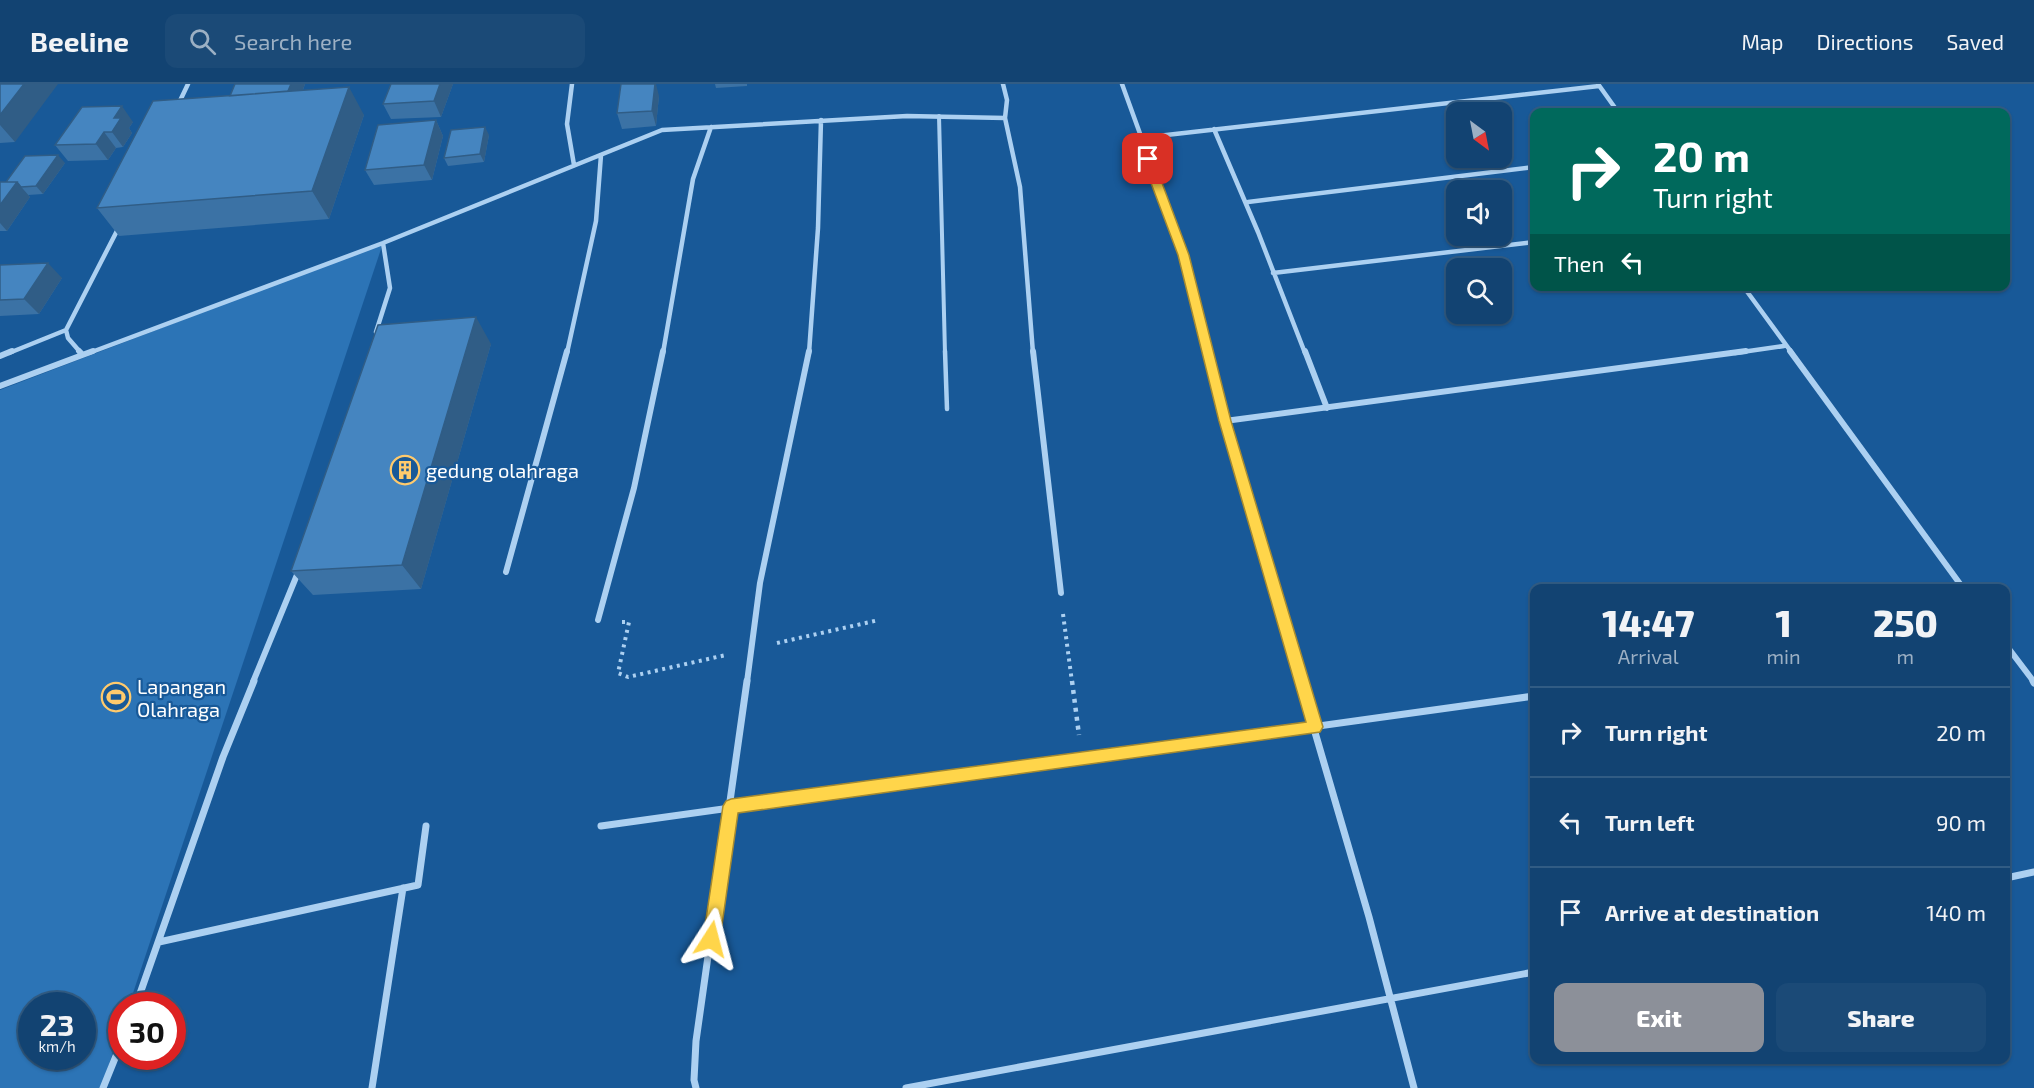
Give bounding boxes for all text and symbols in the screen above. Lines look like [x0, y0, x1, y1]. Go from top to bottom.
search box [165, 14, 585, 68]
text: Beeline [30, 24, 129, 58]
icon: search [186, 25, 219, 58]
text: Search here [234, 28, 352, 54]
text: Map [1741, 29, 1784, 54]
text: Directions [1817, 29, 1913, 54]
text: Saved [1946, 29, 2004, 54]
north arrow [1446, 102, 1512, 168]
map controls [1446, 102, 1512, 324]
text: 20 m [1653, 130, 1750, 180]
icon: right [1554, 132, 1632, 210]
pin [1122, 133, 1173, 184]
icon: arrive [1131, 142, 1164, 175]
button: sound [1446, 180, 1512, 246]
text: Turn right [1653, 181, 1773, 213]
icon: left [1616, 246, 1649, 279]
text: Then [1554, 250, 1604, 276]
button: search [1446, 258, 1512, 324]
building icon: gedung olahraga [389, 454, 421, 486]
place label: gedung olahraga [426, 458, 579, 482]
text: 14:47 [1602, 601, 1694, 644]
text: 1 [1775, 601, 1792, 644]
text: 250 [1873, 601, 1938, 644]
text: Arrival [1618, 644, 1679, 668]
text: min [1767, 644, 1801, 668]
text: m [1897, 644, 1914, 668]
place label: Lapangan Olahraga [137, 674, 226, 721]
sports icon: Lapangan Olahraga [100, 681, 132, 713]
icon: right [1554, 716, 1587, 749]
text: Turn right [1605, 719, 1707, 745]
text: 20 m [1936, 719, 1986, 745]
icon: left [1554, 806, 1587, 839]
text: Turn left [1605, 809, 1694, 835]
text: 90 m [1936, 809, 1986, 835]
icon: arrive [1554, 896, 1587, 929]
text: Arrive at destination [1605, 899, 1819, 925]
text: 140 m [1926, 899, 1986, 925]
position arrow [679, 907, 743, 971]
button: Exit [1554, 983, 1764, 1052]
button: Share [1776, 983, 1986, 1052]
speed limit sign: 30 [108, 992, 186, 1070]
text: 23 [40, 1006, 74, 1042]
text: km/h [38, 1037, 76, 1055]

